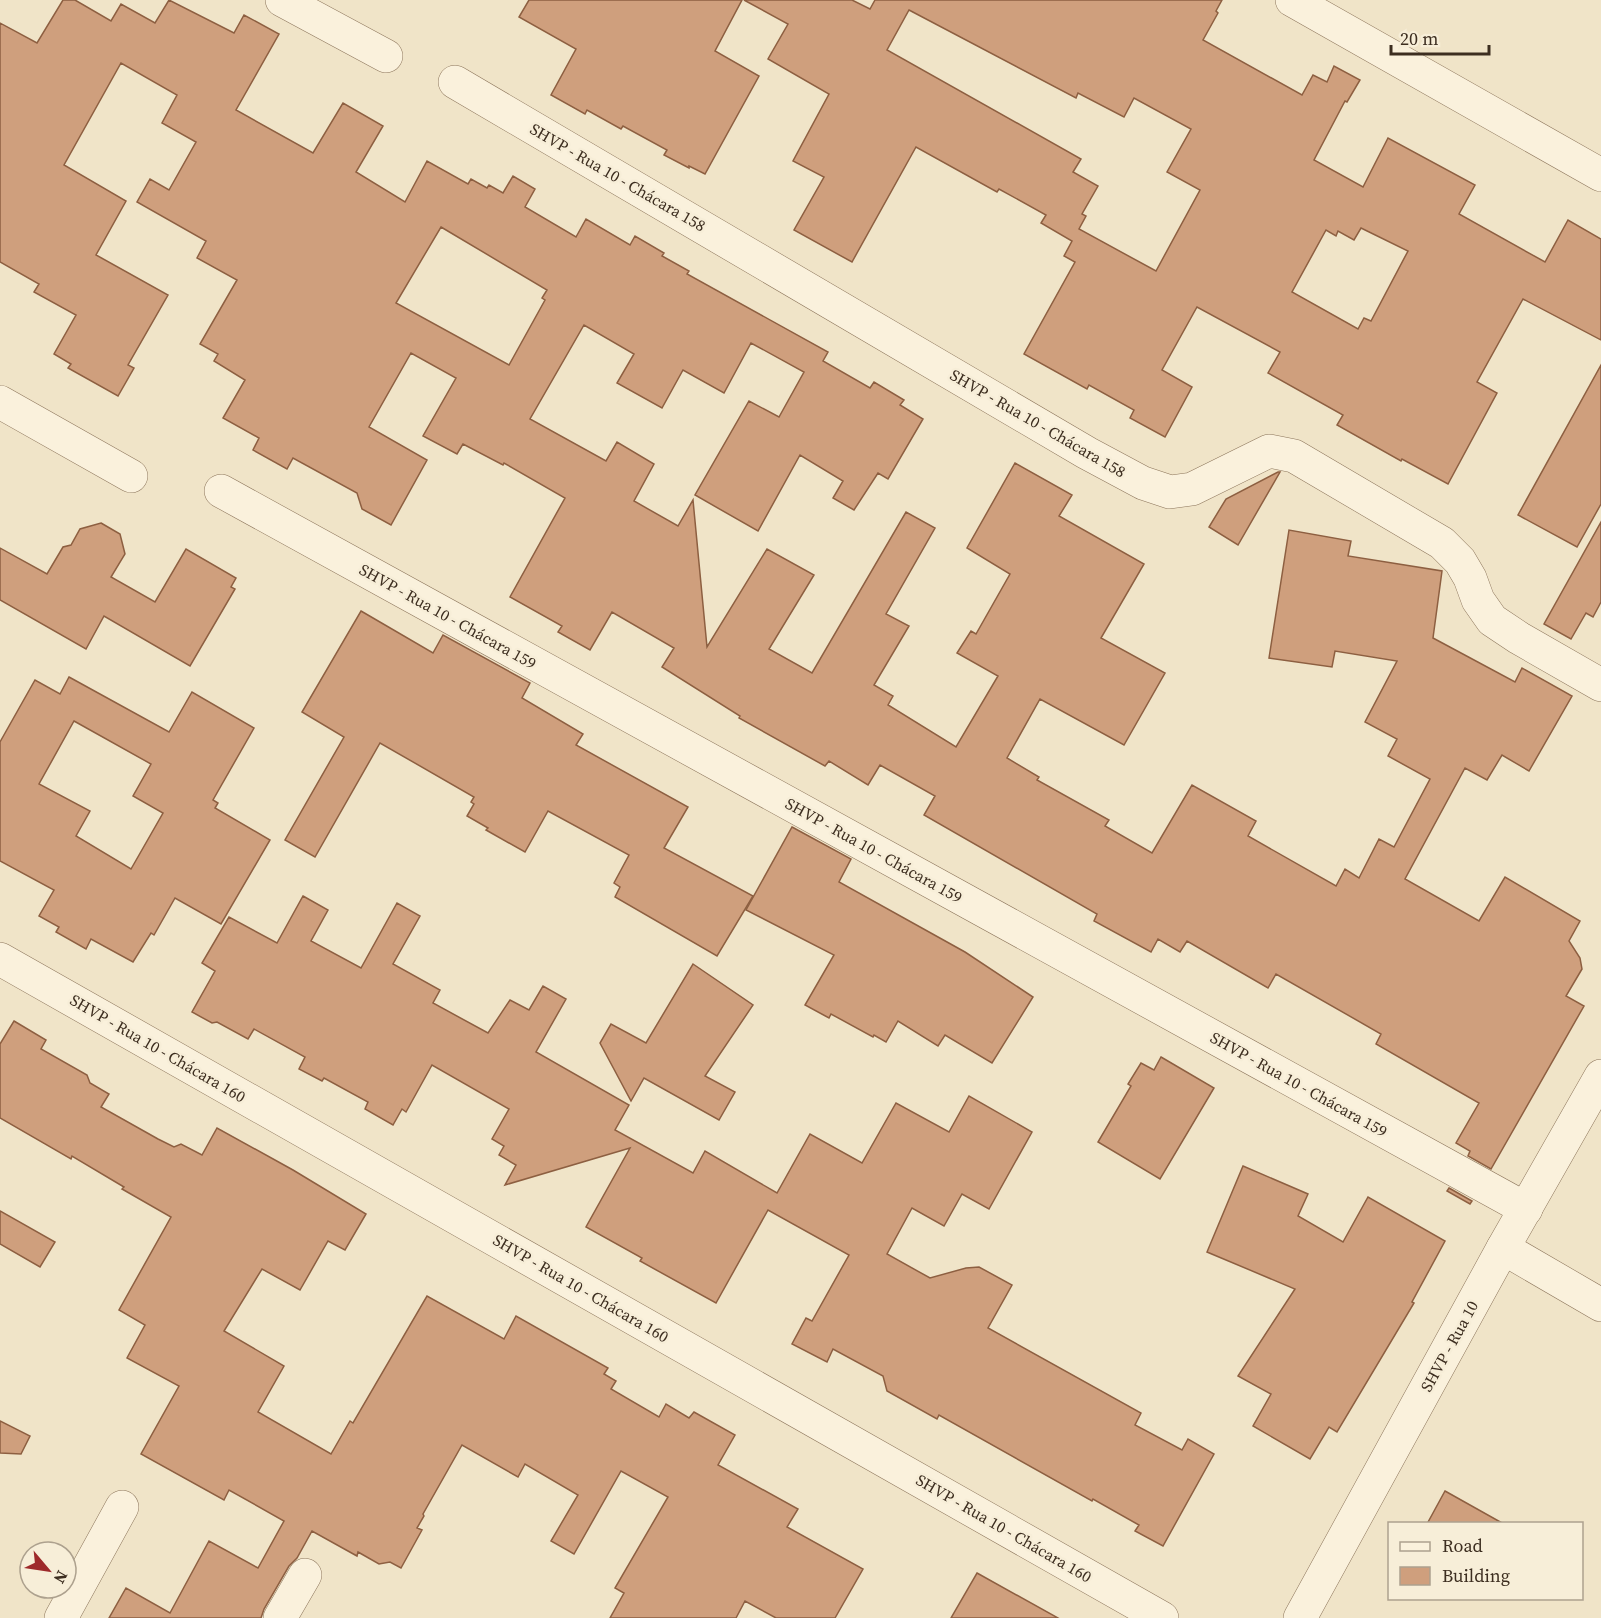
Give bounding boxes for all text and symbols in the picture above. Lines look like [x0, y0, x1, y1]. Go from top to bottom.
scale bar [1391, 18, 1488, 56]
text: 20 m [1400, 26, 1438, 51]
street label: SHVP - Rua 10 - Chácara 158 [526, 118, 710, 236]
street label: SHVP - Rua 10 - Chácara 158 [946, 364, 1130, 482]
street label: SHVP - Rua 10 - Chácara 159 [355, 558, 541, 674]
street label: SHVP - Rua 10 - Chácara 159 [781, 792, 967, 908]
street label: SHVP - Rua 10 - Chácara 160 [66, 989, 250, 1107]
street label: SHVP - Rua 10 - Chácara 159 [1206, 1026, 1392, 1142]
street label: SHVP - Rua 10 - Chácara 160 [489, 1229, 673, 1347]
street label: SHVP - Rua 10 [1415, 1297, 1483, 1395]
street label: SHVP - Rua 10 - Chácara 160 [912, 1469, 1096, 1587]
legend [1388, 1522, 1583, 1600]
text: Road [1442, 1533, 1483, 1558]
north arrow [18, 1540, 78, 1600]
text: Building [1442, 1563, 1510, 1588]
text: N [49, 1567, 74, 1588]

